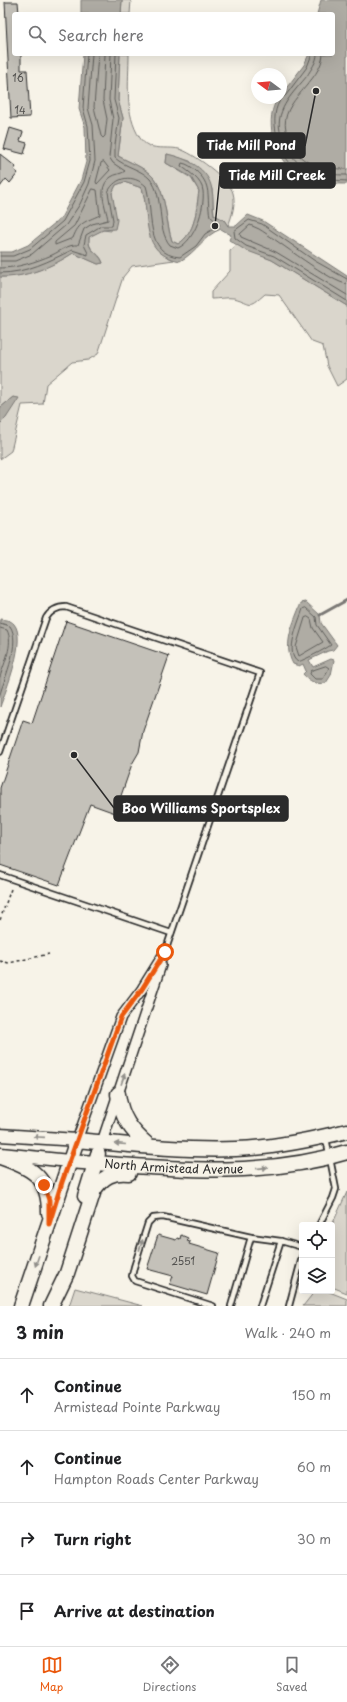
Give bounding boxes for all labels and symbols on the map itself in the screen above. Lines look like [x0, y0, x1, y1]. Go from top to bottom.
north arrow [251, 68, 287, 104]
house number: 16 [12, 70, 24, 85]
house number: 14 [14, 102, 26, 117]
callout: Tide Mill Pond [198, 133, 305, 158]
text: Tide Mill Pond [206, 135, 296, 154]
callout: Tide Mill Creek [220, 163, 335, 188]
text: Tide Mill Creek [228, 165, 326, 184]
callout: Boo Williams Sportsplex [114, 796, 288, 821]
text: Boo Williams Sportsplex [122, 798, 281, 817]
route start [156, 943, 174, 961]
one-way arrow [120, 1073, 126, 1085]
one-way arrow [33, 1134, 45, 1141]
one-way arrow [114, 1140, 126, 1147]
street label: North Armistead Avenue [104, 1154, 244, 1178]
one-way arrow [256, 1165, 268, 1171]
route end [35, 1176, 53, 1194]
one-way arrow [138, 1239, 144, 1251]
house number: 2551 [171, 1253, 195, 1268]
one-way arrow [34, 1255, 40, 1267]

